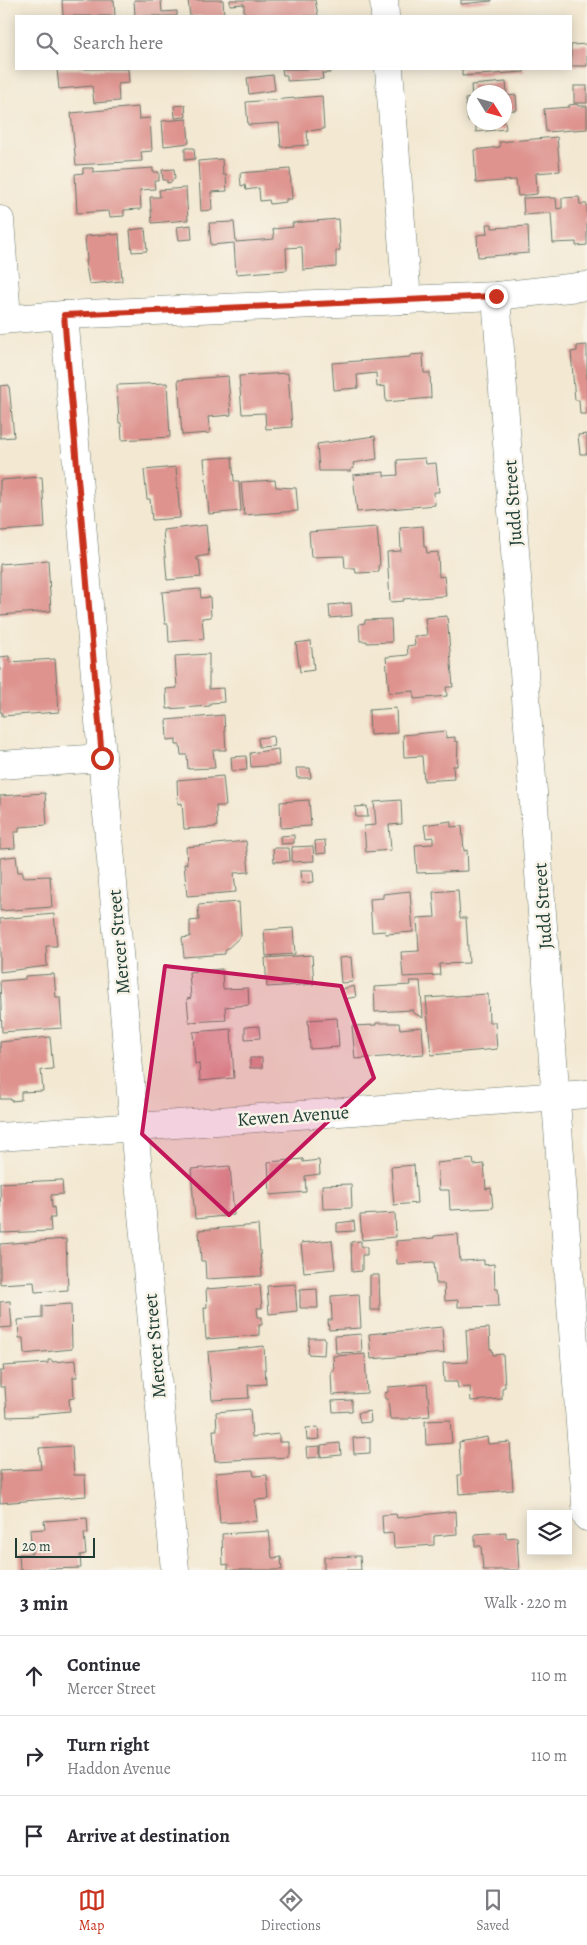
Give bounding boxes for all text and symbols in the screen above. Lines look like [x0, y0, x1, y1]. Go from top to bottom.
search box [15, 15, 572, 70]
icon: search [33, 29, 61, 57]
text: Search here [73, 30, 163, 56]
north arrow [467, 85, 512, 130]
route end [485, 285, 508, 308]
street label: Judd Street [497, 459, 529, 547]
route start [91, 747, 114, 770]
street label: Judd Street [527, 862, 559, 950]
street label: Mercer Street [101, 888, 137, 996]
street label: Kewen Avenue [236, 1099, 350, 1133]
street label: Mercer Street [137, 1292, 173, 1400]
map controls [527, 1510, 572, 1555]
button: layers [527, 1510, 572, 1555]
scale bar [15, 1535, 95, 1558]
text: 20 m [22, 1537, 51, 1556]
text: 3 min [20, 1589, 68, 1617]
text: Walk · 220 m [484, 1592, 567, 1614]
text: Continue [67, 1652, 141, 1678]
icon: ahead [20, 1662, 48, 1690]
text: 110 m [531, 1665, 567, 1687]
text: Mercer Street [67, 1678, 156, 1700]
text: Turn right [67, 1732, 149, 1758]
icon: right [20, 1742, 48, 1770]
text: 110 m [531, 1745, 567, 1767]
text: Haddon Avenue [67, 1758, 171, 1780]
icon: arrive [20, 1822, 48, 1850]
text: Arrive at destination [67, 1823, 230, 1849]
tab: Map [78, 1886, 106, 1935]
tab: Directions [261, 1886, 321, 1935]
tab: Saved [476, 1886, 509, 1935]

